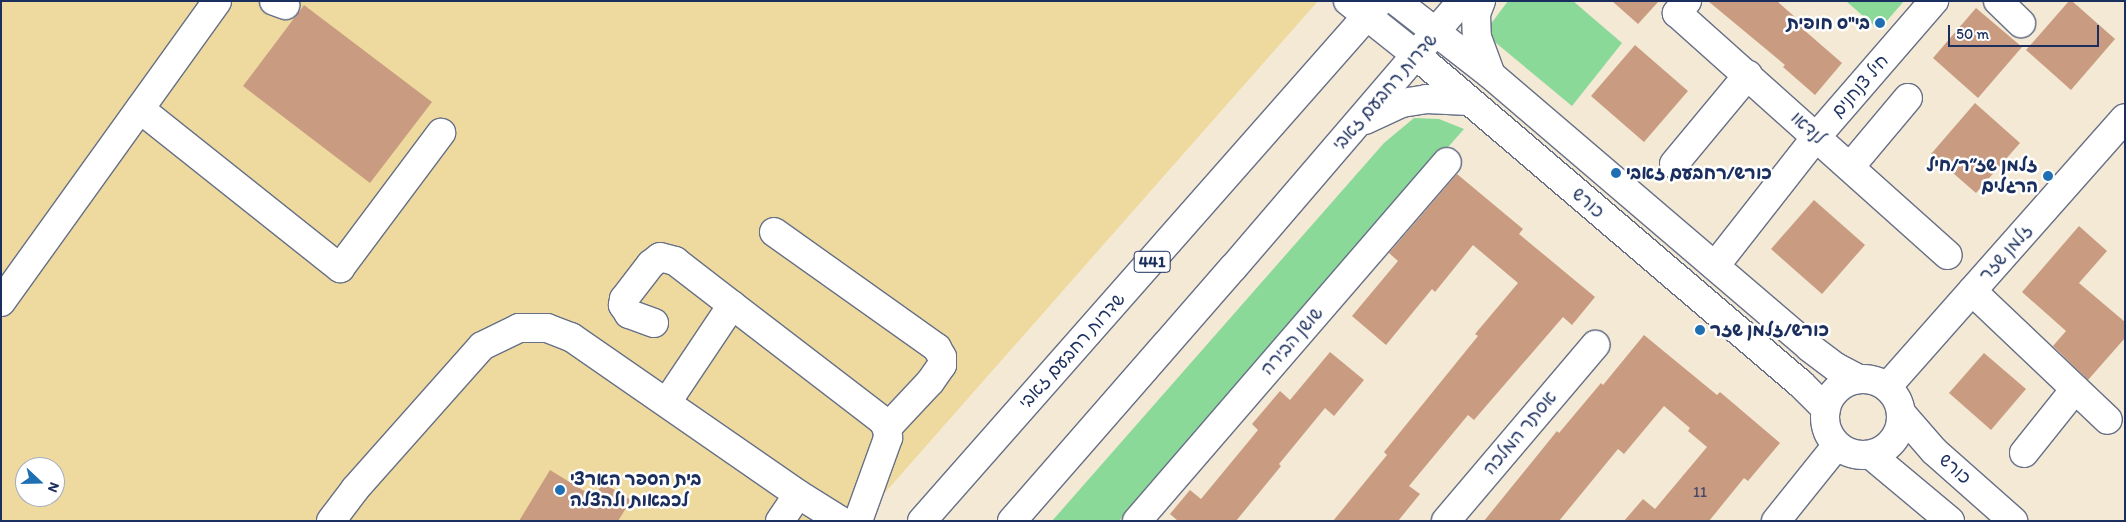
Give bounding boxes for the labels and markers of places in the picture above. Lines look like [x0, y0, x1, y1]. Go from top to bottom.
place label: בי"ס חופית [1787, 12, 1870, 34]
marker: בי"ס חופית [1874, 17, 1886, 29]
place label: זלמן שז״ר/חיל הרגלים [1926, 155, 2038, 198]
place label: כורש/רחבעם זאבי [1626, 162, 1772, 184]
marker: כורש/רחבעם זאבי [1610, 167, 1622, 179]
marker: זלמן שז״ר/חיל הרגלים [2042, 170, 2054, 182]
place label: כורש/זלמן שזר [1710, 319, 1829, 341]
marker: כורש/זלמן שזר [1694, 324, 1706, 336]
place label: בית הספר הארצי לכבאות ולהצלה [570, 469, 702, 512]
marker: בית הספר הארצי לכבאות ולהצלה [554, 484, 566, 496]

